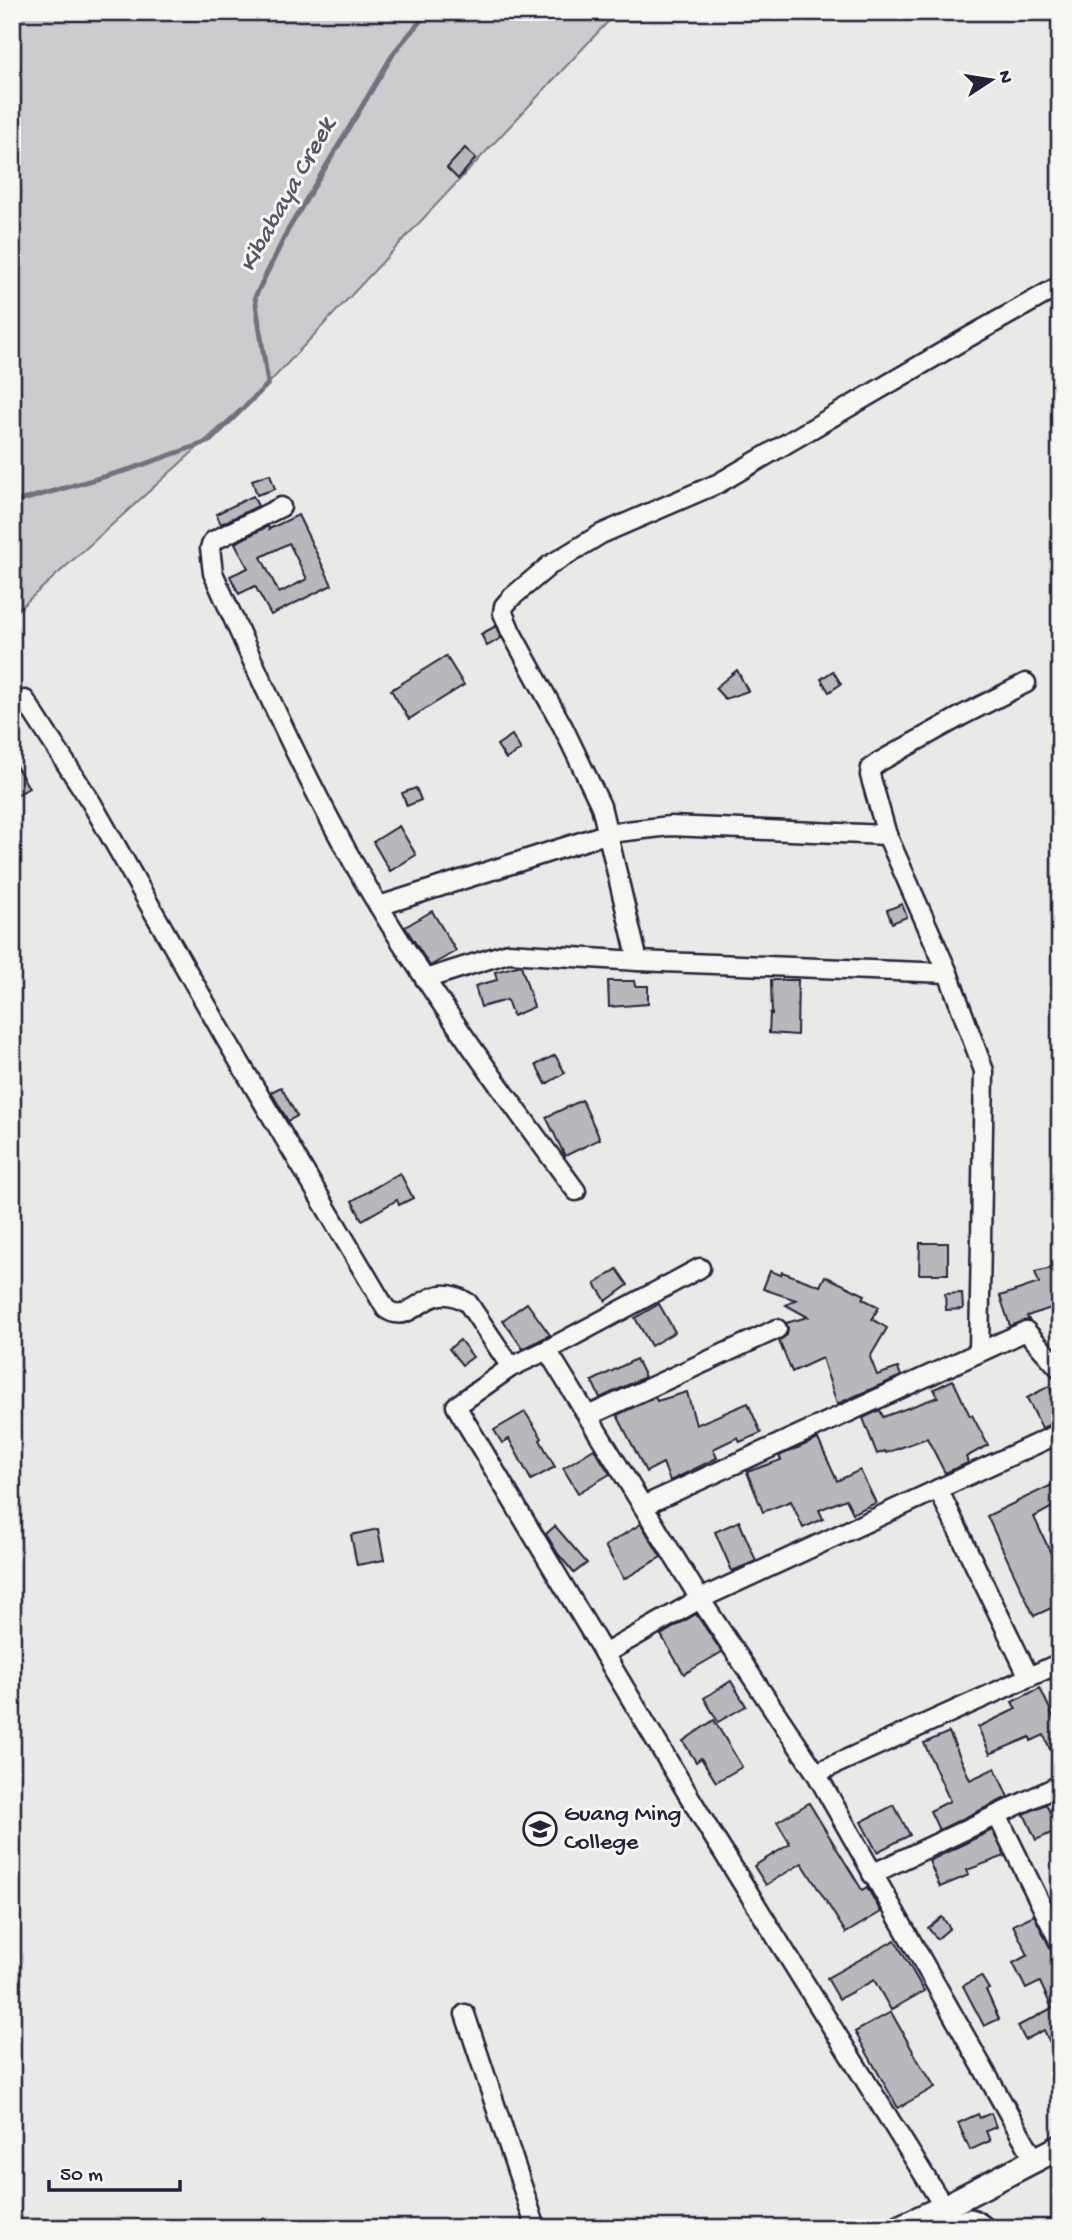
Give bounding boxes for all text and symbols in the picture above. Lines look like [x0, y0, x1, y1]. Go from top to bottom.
north arrow [956, 46, 1026, 116]
text: N [992, 69, 1017, 86]
water label: Kibabaya Creek [234, 111, 345, 278]
place label: Guang Ming College [564, 1801, 681, 1858]
school or university icon: Guang Ming College [521, 1810, 559, 1848]
scale bar [49, 2149, 180, 2193]
text: 50 m [60, 2164, 103, 2189]

